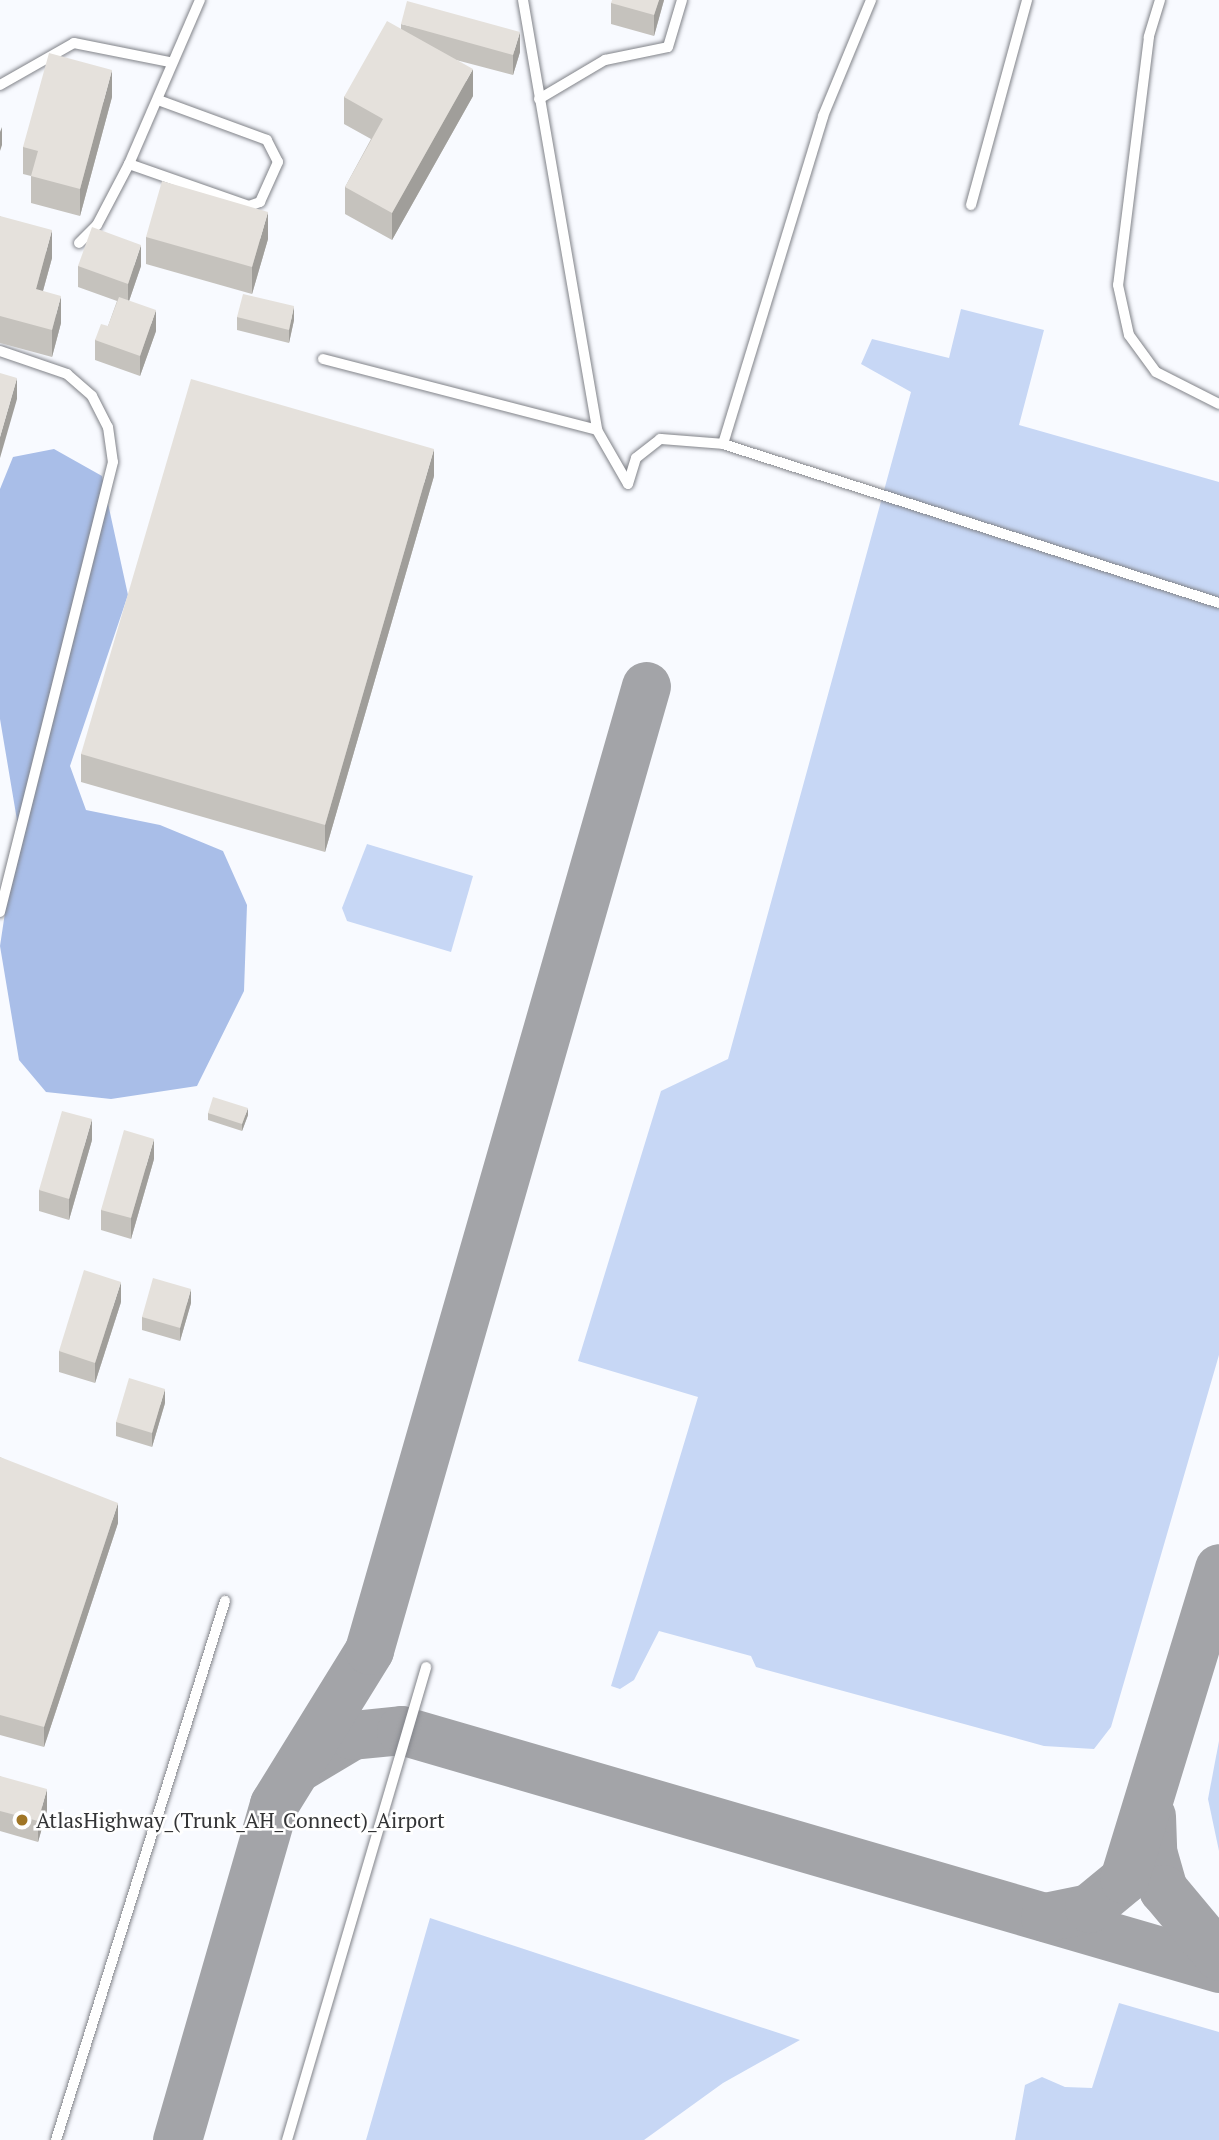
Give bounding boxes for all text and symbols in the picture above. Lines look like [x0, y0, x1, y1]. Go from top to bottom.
place label: AtlasHighway_(Trunk_AH_Connect)_Airport [36, 1807, 445, 1833]
marker: AtlasHighway_(Trunk_AH_Connect)_Airport [14, 1812, 30, 1828]

